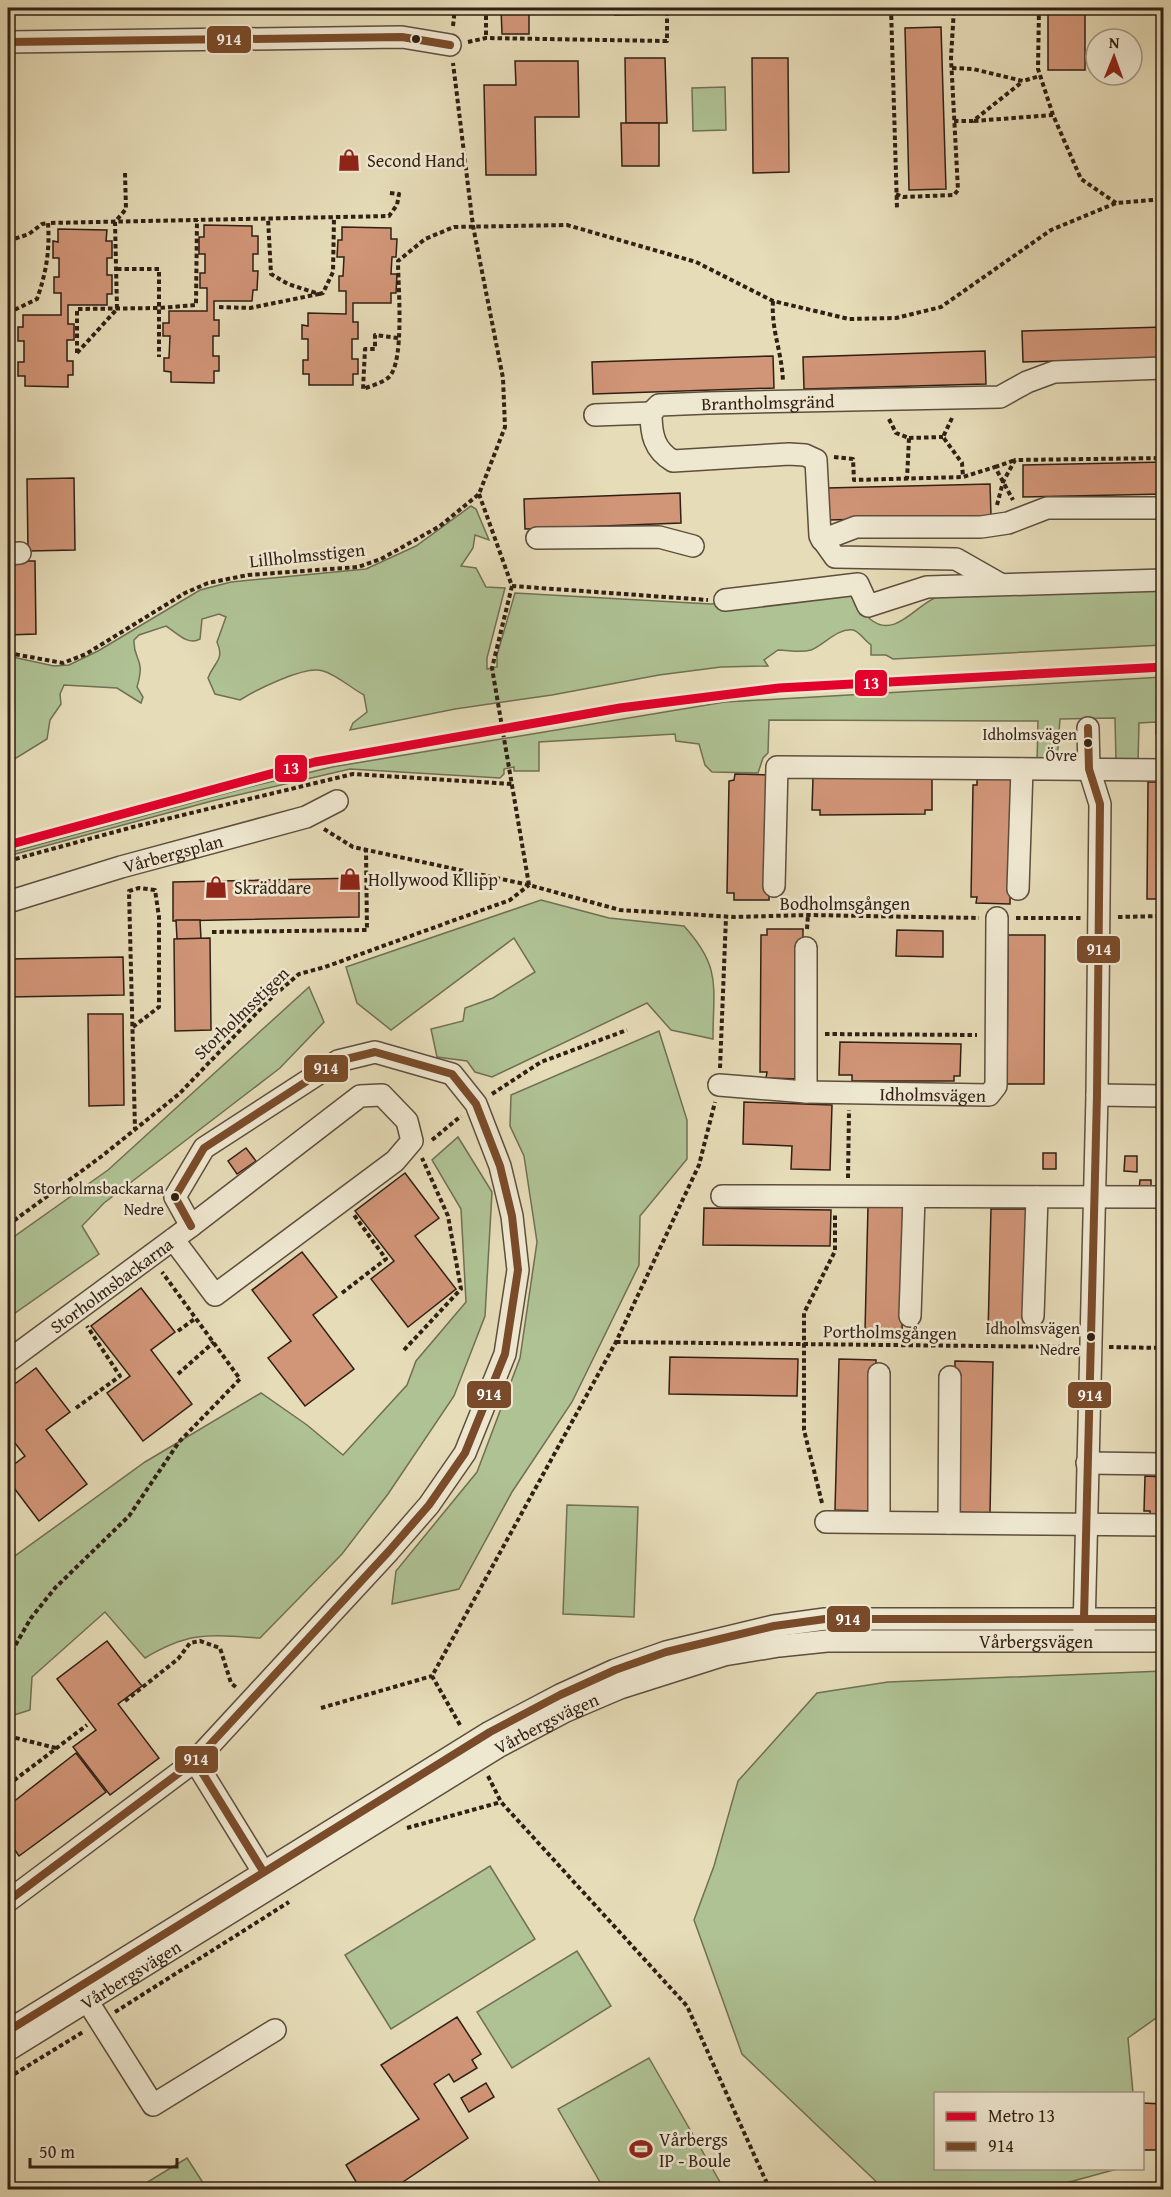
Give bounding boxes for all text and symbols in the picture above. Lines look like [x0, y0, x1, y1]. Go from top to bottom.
line badge: 914 [206, 25, 252, 54]
text: 914 [217, 27, 241, 51]
north arrow [1084, 27, 1144, 87]
text: N [1109, 30, 1120, 54]
unlabelled marker [410, 33, 422, 45]
shop icon: Second Hand [336, 147, 362, 173]
place label: Second Hand [367, 147, 466, 174]
street label: Brantholmsgränd [701, 387, 835, 417]
street label: Lillholmsstigen [248, 536, 366, 574]
line badge: 13 [854, 669, 888, 697]
text: 13 [863, 671, 879, 695]
place label: Idholmsvägen Övre [982, 722, 1077, 767]
marker: Idholmsvägen Övre [1082, 737, 1094, 749]
line badge: 13 [274, 754, 308, 783]
text: 13 [283, 756, 299, 780]
street label: Vårbergsplan [120, 827, 226, 879]
shop icon: Hollywood Kllipp [337, 866, 363, 892]
place label: Hollywood Kllipp [368, 866, 498, 893]
shop icon: Skräddare [203, 874, 229, 900]
place label: Skräddare [234, 874, 311, 901]
street label: Bodholmsgången [780, 890, 910, 917]
line badge: 914 [1076, 935, 1121, 964]
text: 914 [1087, 937, 1111, 961]
street label: Storholmsstigen [187, 960, 295, 1066]
line badge: 914 [303, 1054, 349, 1083]
text: 914 [314, 1056, 338, 1080]
street label: Idholmsvägen [879, 1080, 986, 1108]
place label: Storholmsbackarna Nedre [33, 1176, 164, 1221]
marker: Storholmsbackarna Nedre [169, 1191, 181, 1203]
street label: Storholmsbackarna [44, 1230, 179, 1340]
place label: Idholmsvägen Nedre [985, 1316, 1080, 1361]
street label: Portholmsgången [823, 1317, 957, 1347]
marker: Idholmsvägen Nedre [1085, 1331, 1097, 1343]
line badge: 914 [466, 1380, 512, 1409]
line badge: 914 [1067, 1381, 1112, 1409]
text: 914 [477, 1382, 501, 1406]
text: 914 [1078, 1383, 1102, 1407]
line badge: 914 [826, 1605, 871, 1633]
text: 914 [836, 1607, 860, 1631]
street label: Vårbergsvägen [979, 1628, 1093, 1655]
street label: Vårbergsvägen [489, 1685, 603, 1760]
line badge: 914 [174, 1745, 219, 1774]
text: 914 [184, 1747, 208, 1771]
street label: Vårbergsvägen [75, 1933, 186, 2016]
legend [934, 2092, 1144, 2170]
text: Metro 13 [988, 2102, 1055, 2129]
place label: Vårbergs IP - Boule [659, 2126, 731, 2174]
scale bar [30, 2131, 177, 2169]
text: 914 [988, 2132, 1014, 2159]
sports icon: Vårbergs IP - Boule [628, 2136, 654, 2162]
text: 50 m [39, 2138, 75, 2165]

